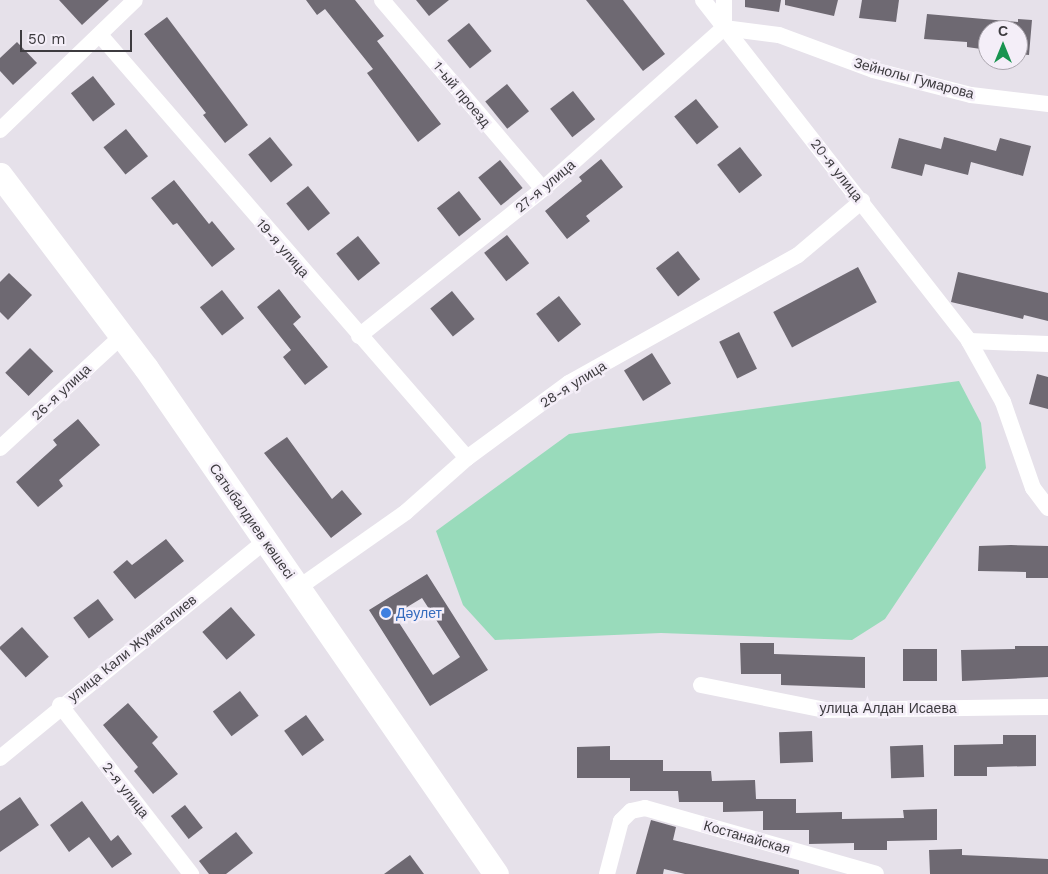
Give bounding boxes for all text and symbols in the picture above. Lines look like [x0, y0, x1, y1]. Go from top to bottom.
scale bar [22, 20, 135, 52]
north arrow [978, 20, 1028, 70]
text: С [998, 23, 1008, 39]
text: 50 m [28, 30, 65, 48]
street label: Зейнолы Гумарова [852, 54, 976, 102]
street label: 1-ый проезд [430, 58, 494, 130]
street label: 20-я улица [807, 135, 867, 205]
street label: 27-я улица [512, 156, 578, 216]
street label: 19-я улица [253, 215, 313, 281]
street label: 28-я улица [537, 357, 609, 411]
street label: 26-я улица [28, 360, 94, 424]
street label: Сатыбалдиев көшесі [206, 460, 298, 582]
street label: улица Кали Жумагалиев [64, 591, 200, 705]
place label: Дәулет [396, 605, 442, 621]
marker: Дәулет [380, 607, 392, 619]
street label: улица Алдан Исаева [820, 700, 956, 716]
street label: 2-я улица [99, 759, 153, 821]
street label: Костанайская [702, 817, 792, 857]

